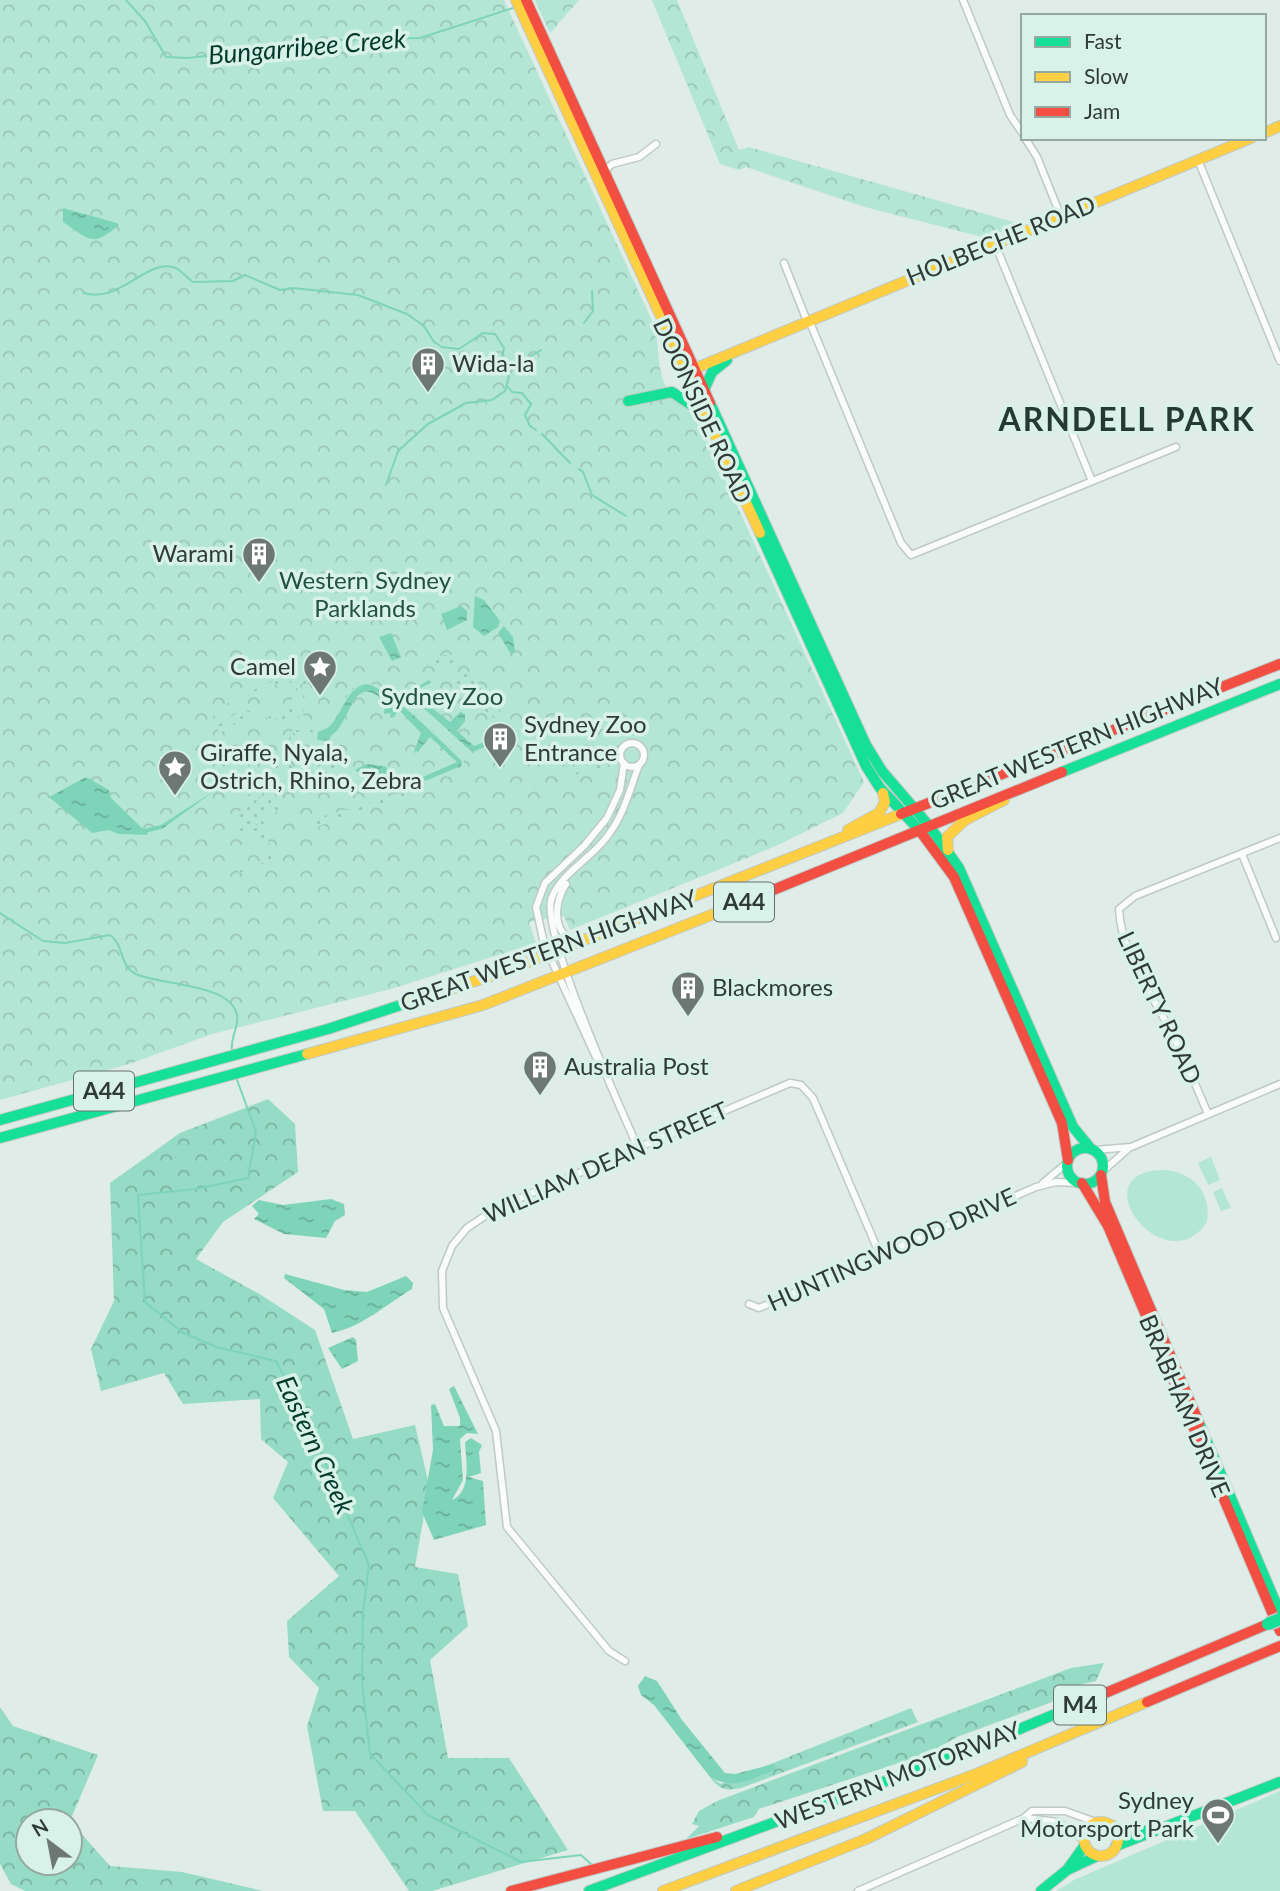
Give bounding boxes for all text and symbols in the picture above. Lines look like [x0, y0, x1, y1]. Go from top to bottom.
legend [1021, 14, 1266, 140]
water label: Bungarribee Creek [207, 21, 408, 71]
text: Fast [1084, 28, 1122, 53]
text: Slow [1084, 63, 1129, 88]
text: Jam [1084, 98, 1120, 123]
street label: HOLBECHE ROAD [902, 188, 1099, 291]
street label: DOONSIDE ROAD [648, 313, 759, 508]
building icon: Wida-la [409, 345, 447, 394]
place label: Wida-la [452, 348, 534, 377]
district label: ARNDELL PARK [997, 399, 1256, 438]
building icon: Warami [240, 535, 278, 584]
place label: Warami [153, 538, 234, 567]
park label: Western Sydney Parklands [279, 565, 452, 622]
place icon: Camel [301, 648, 339, 697]
place label: Camel [230, 651, 296, 680]
street label: GREAT WESTERN HIGHWAY [926, 670, 1227, 815]
park label: Sydney Zoo [381, 681, 503, 710]
place label: Sydney Zoo Entrance [524, 709, 647, 766]
building icon: Sydney Zoo Entrance [481, 720, 519, 769]
place label: Giraffe, Nyala, Ostrich, Rhino, Zebra [200, 737, 422, 794]
place icon: Giraffe, Nyala, Ostrich, Rhino, Zebra [156, 748, 194, 797]
street label: GREAT WESTERN HIGHWAY [396, 882, 701, 1017]
road number: A44 [714, 882, 774, 922]
street label: LIBERTY ROAD [1112, 926, 1208, 1088]
building icon: Blackmores [669, 969, 707, 1018]
place label: Blackmores [712, 972, 833, 1001]
building icon: Australia Post [521, 1048, 559, 1097]
place label: Australia Post [564, 1051, 709, 1080]
road number: A44 [74, 1072, 134, 1110]
street label: WILLIAM DEAN STREET [479, 1095, 732, 1229]
street label: HUNTINGWOOD DRIVE [763, 1181, 1020, 1316]
street label: BRABHAM DRIVE [1134, 1310, 1237, 1501]
water label: Eastern Creek [270, 1370, 362, 1519]
road number: M4 [1054, 1686, 1106, 1724]
street label: WESTERN MOTORWAY [771, 1714, 1024, 1835]
place label: Sydney Motorsport Park [1020, 1785, 1195, 1842]
sports icon: Sydney Motorsport Park [1199, 1796, 1237, 1845]
north arrow [14, 1807, 84, 1877]
text: N [27, 1814, 52, 1841]

